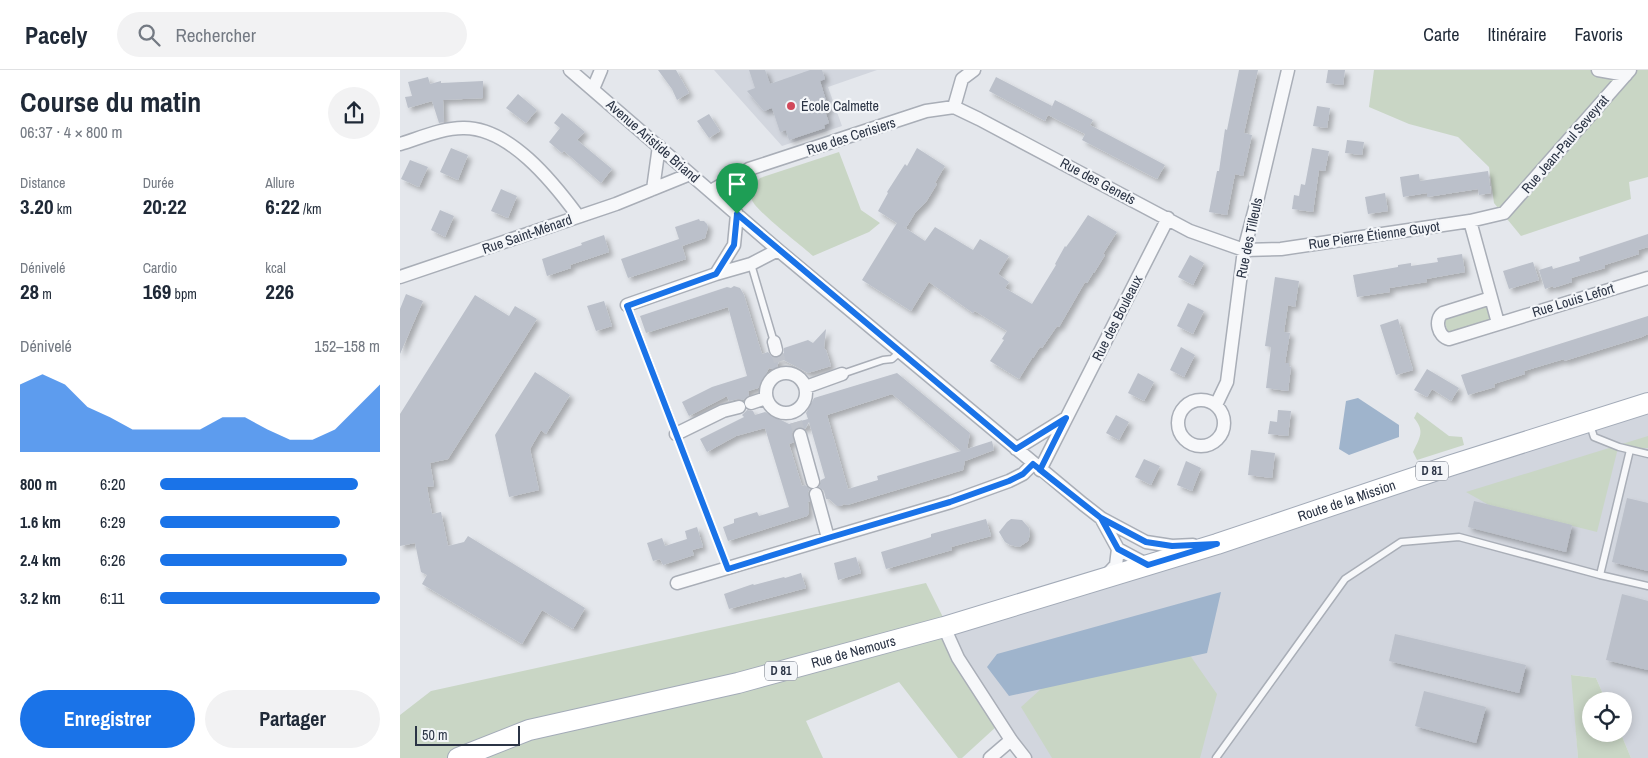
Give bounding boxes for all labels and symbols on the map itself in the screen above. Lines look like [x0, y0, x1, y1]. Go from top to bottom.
street label: Rue Jean-Paul Seveyrat [1517, 91, 1613, 197]
street label: Avenue Aristide Briand [602, 95, 703, 186]
place label: École Calmette [801, 97, 879, 115]
marker: École Calmette [785, 100, 797, 112]
street label: Rue des Cerisiers [804, 113, 898, 159]
street label: Rue des Genets [1057, 154, 1139, 209]
pin [716, 163, 758, 214]
street label: Rue des Tilleuls [1232, 196, 1266, 280]
street label: Rue Saint-Ménard [480, 210, 574, 258]
street label: Rue Pierre Étienne Guyot [1307, 217, 1441, 253]
street label: Rue des Bouleaux [1088, 272, 1146, 364]
street label: Rue Louis Lefort [1530, 279, 1616, 321]
road number: D 81 [1416, 462, 1448, 481]
street label: Route de la Mission [1295, 476, 1398, 525]
street label: Rue de Nemours [809, 632, 898, 672]
road number: D 81 [765, 662, 797, 680]
scale bar [415, 723, 520, 746]

